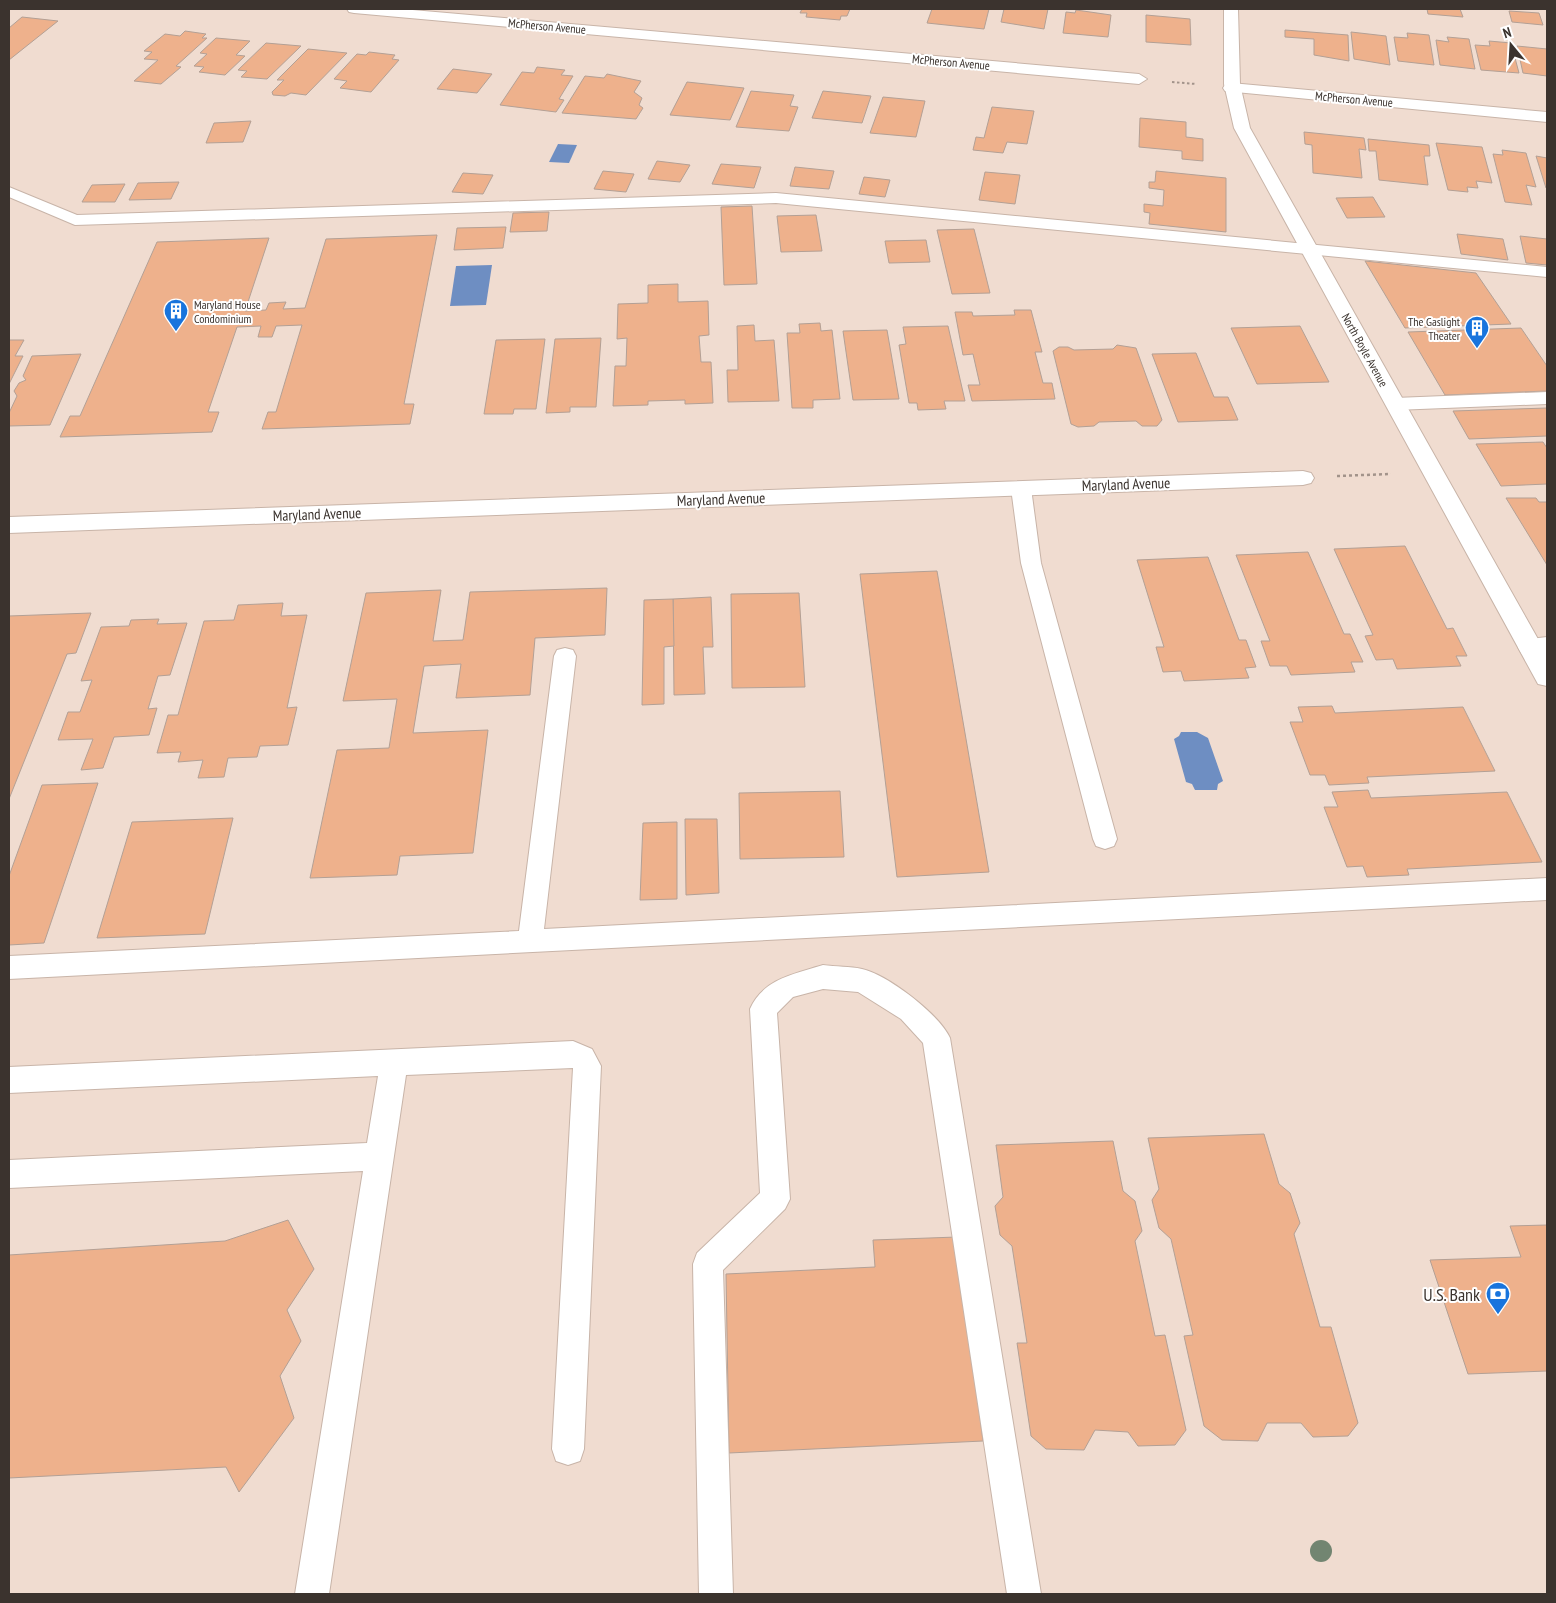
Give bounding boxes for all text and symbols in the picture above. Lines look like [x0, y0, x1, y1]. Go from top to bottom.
street label: McPherson Avenue [508, 15, 587, 37]
north arrow [1486, 20, 1536, 70]
text: N [1501, 23, 1513, 42]
street label: McPherson Avenue [912, 51, 991, 73]
street label: McPherson Avenue [1315, 88, 1394, 110]
place label: Maryland House Condominium [194, 297, 261, 326]
building icon: Maryland House Condominium [163, 298, 189, 332]
street label: North Boyle Avenue [1339, 311, 1391, 389]
place label: The Gaslight Theater [1408, 314, 1461, 343]
building icon: The Gaslight Theater [1464, 315, 1490, 349]
street label: Maryland Avenue [1081, 473, 1171, 495]
street label: Maryland Avenue [676, 488, 766, 510]
street label: Maryland Avenue [272, 503, 362, 525]
bank icon: U.S. Bank [1485, 1281, 1511, 1315]
place label: U.S. Bank [1423, 1283, 1480, 1306]

